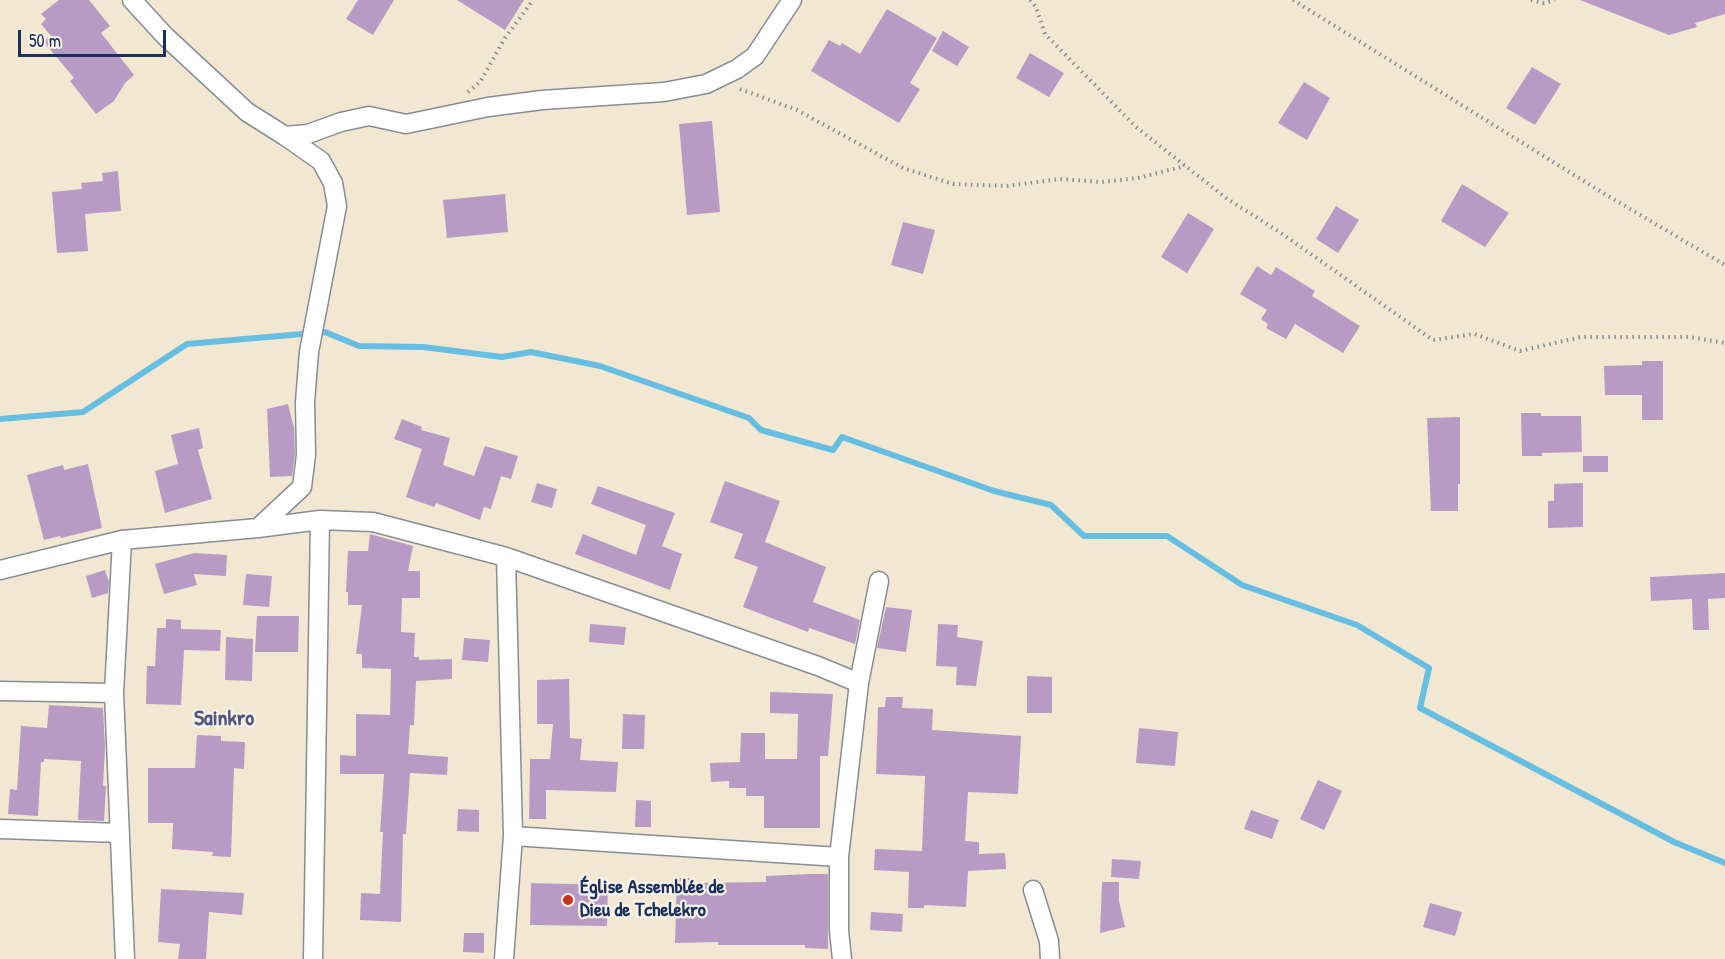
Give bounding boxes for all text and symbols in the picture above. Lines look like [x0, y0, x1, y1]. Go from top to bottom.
scale bar [21, 18, 170, 56]
text: 50 m [29, 28, 61, 53]
district label: Sainkro [194, 706, 254, 732]
place label: Église Assemblée de Dieu de Tchelekro [580, 876, 724, 923]
marker: Église Assemblée de Dieu de Tchelekro [561, 893, 575, 907]

